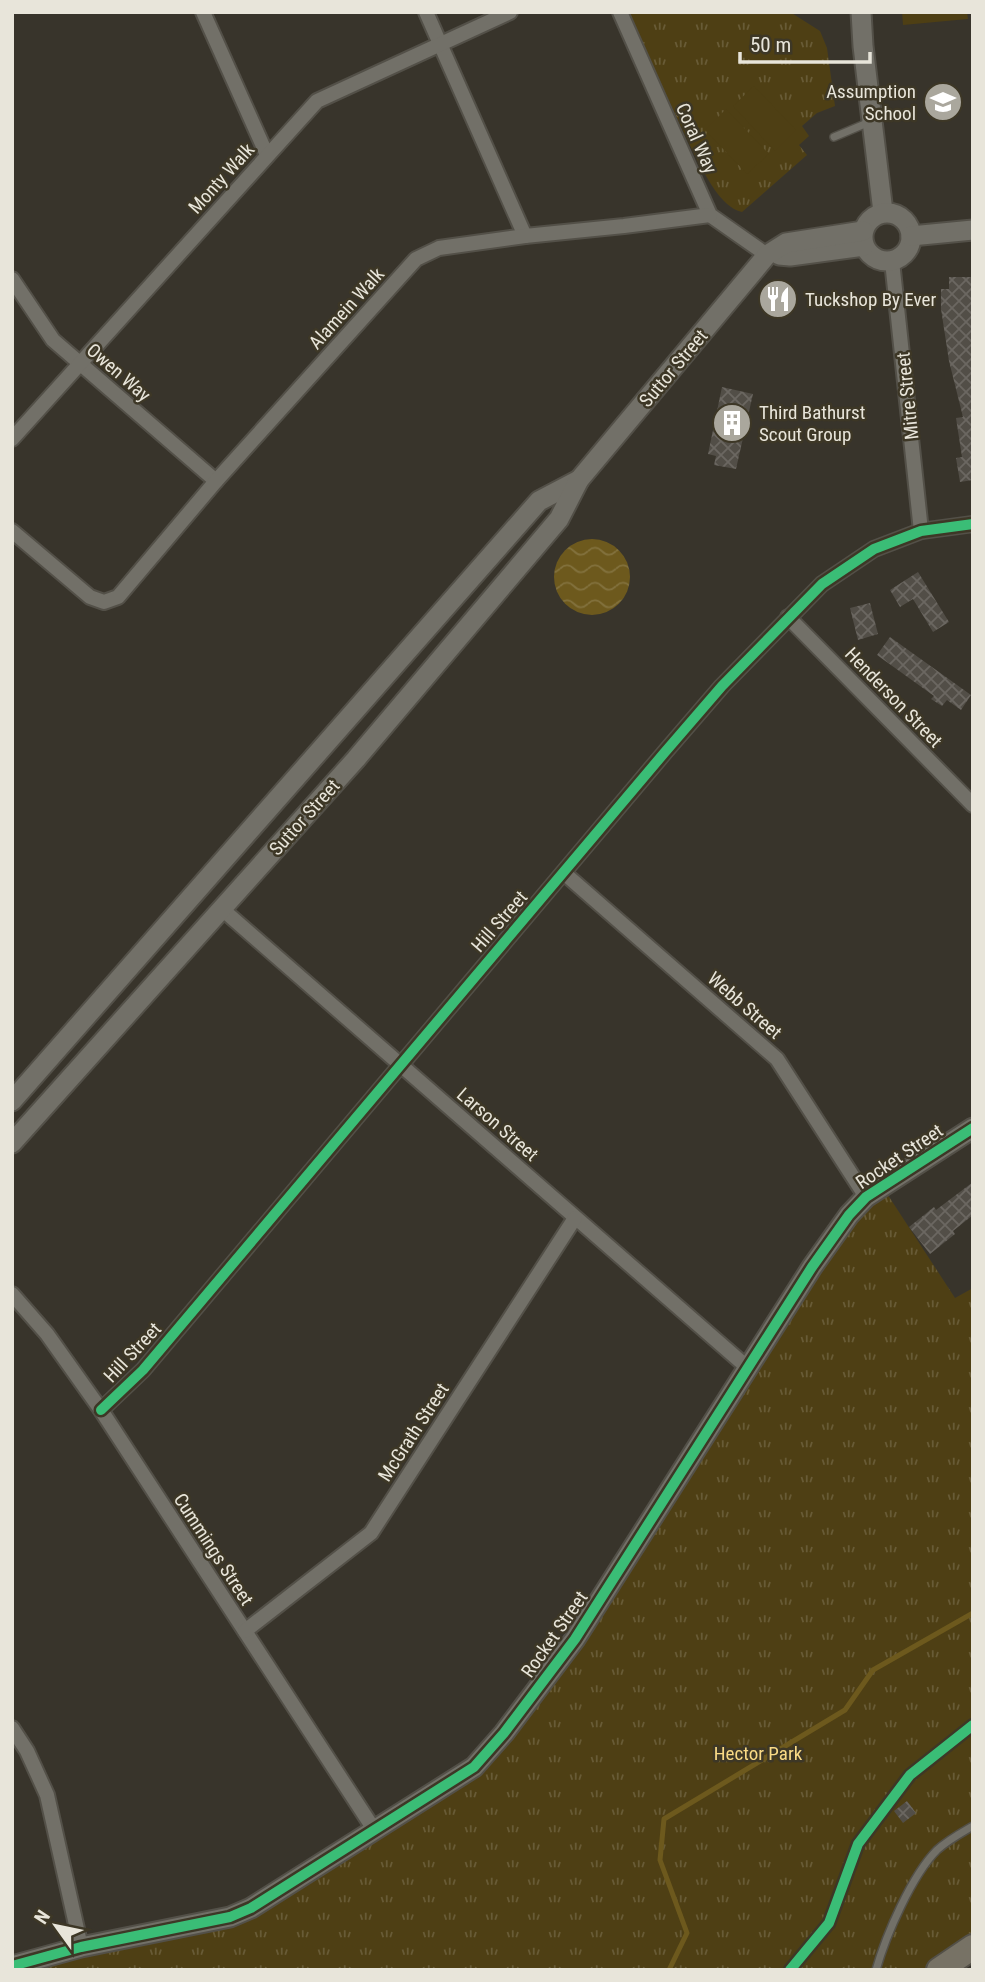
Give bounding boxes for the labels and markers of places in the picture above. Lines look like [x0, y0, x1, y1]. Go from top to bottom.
place label: Assumption School [826, 80, 916, 125]
school or university icon: Assumption School [922, 81, 964, 123]
restaurant icon: Tuckshop By Ever [757, 278, 799, 320]
place label: Tuckshop By Ever [805, 288, 936, 311]
place label: Third Bathurst Scout Group [759, 401, 865, 446]
building icon: Third Bathurst Scout Group [711, 402, 753, 444]

